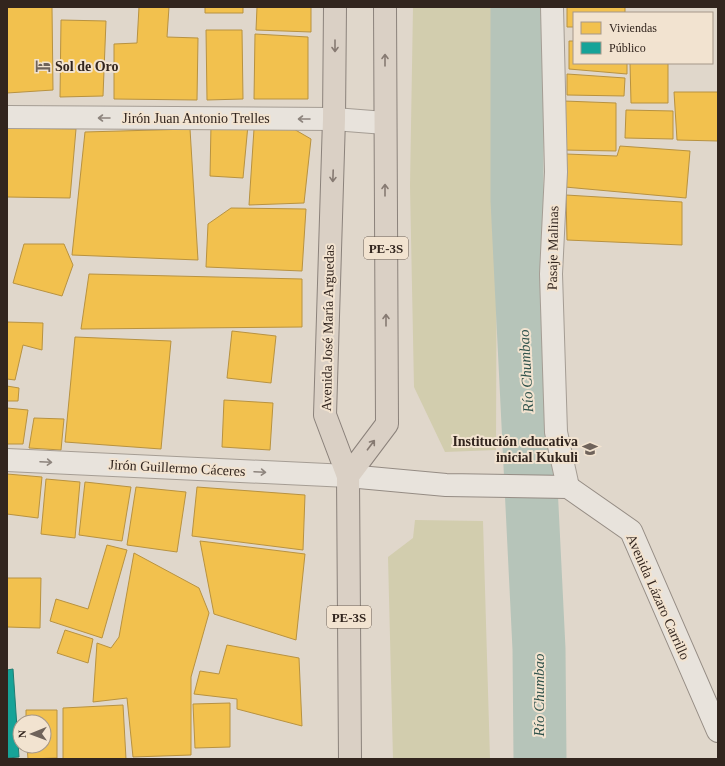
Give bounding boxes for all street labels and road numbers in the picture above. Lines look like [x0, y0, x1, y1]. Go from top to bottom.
street label: Jirón Juan Antonio Trelles [122, 111, 270, 126]
street label: Pasaje Malinas [545, 206, 561, 290]
road number: PE-3S [364, 237, 408, 259]
street label: Avenida José María Arguedas [319, 244, 337, 412]
street label: Jirón Guillermo Cáceres [108, 457, 246, 479]
street label: Avenida Lázaro Carrillo [624, 532, 692, 662]
road number: PE-3S [327, 606, 371, 628]

